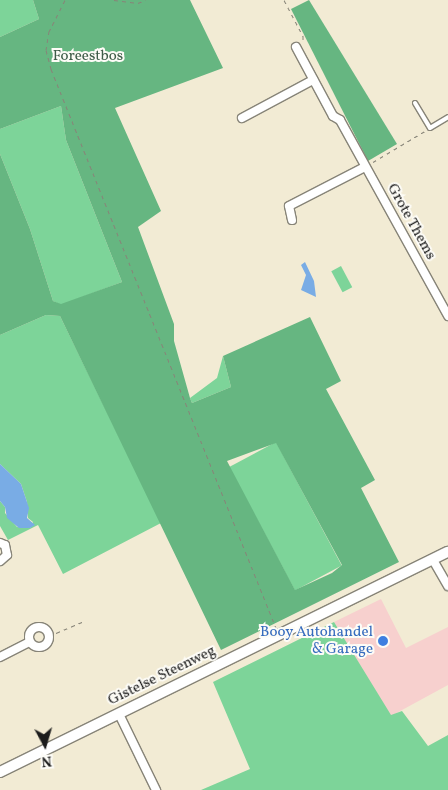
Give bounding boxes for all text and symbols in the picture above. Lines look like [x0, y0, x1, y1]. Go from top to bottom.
park label: Foreestbos [53, 48, 123, 66]
street label: Grote Thems [383, 181, 439, 263]
place label: Booy Autohandel & Garage [260, 623, 373, 658]
marker: Booy Autohandel & Garage [377, 635, 389, 647]
street label: Gistelse Steenweg [105, 642, 219, 710]
north arrow [20, 720, 70, 770]
text: N [41, 750, 53, 770]

